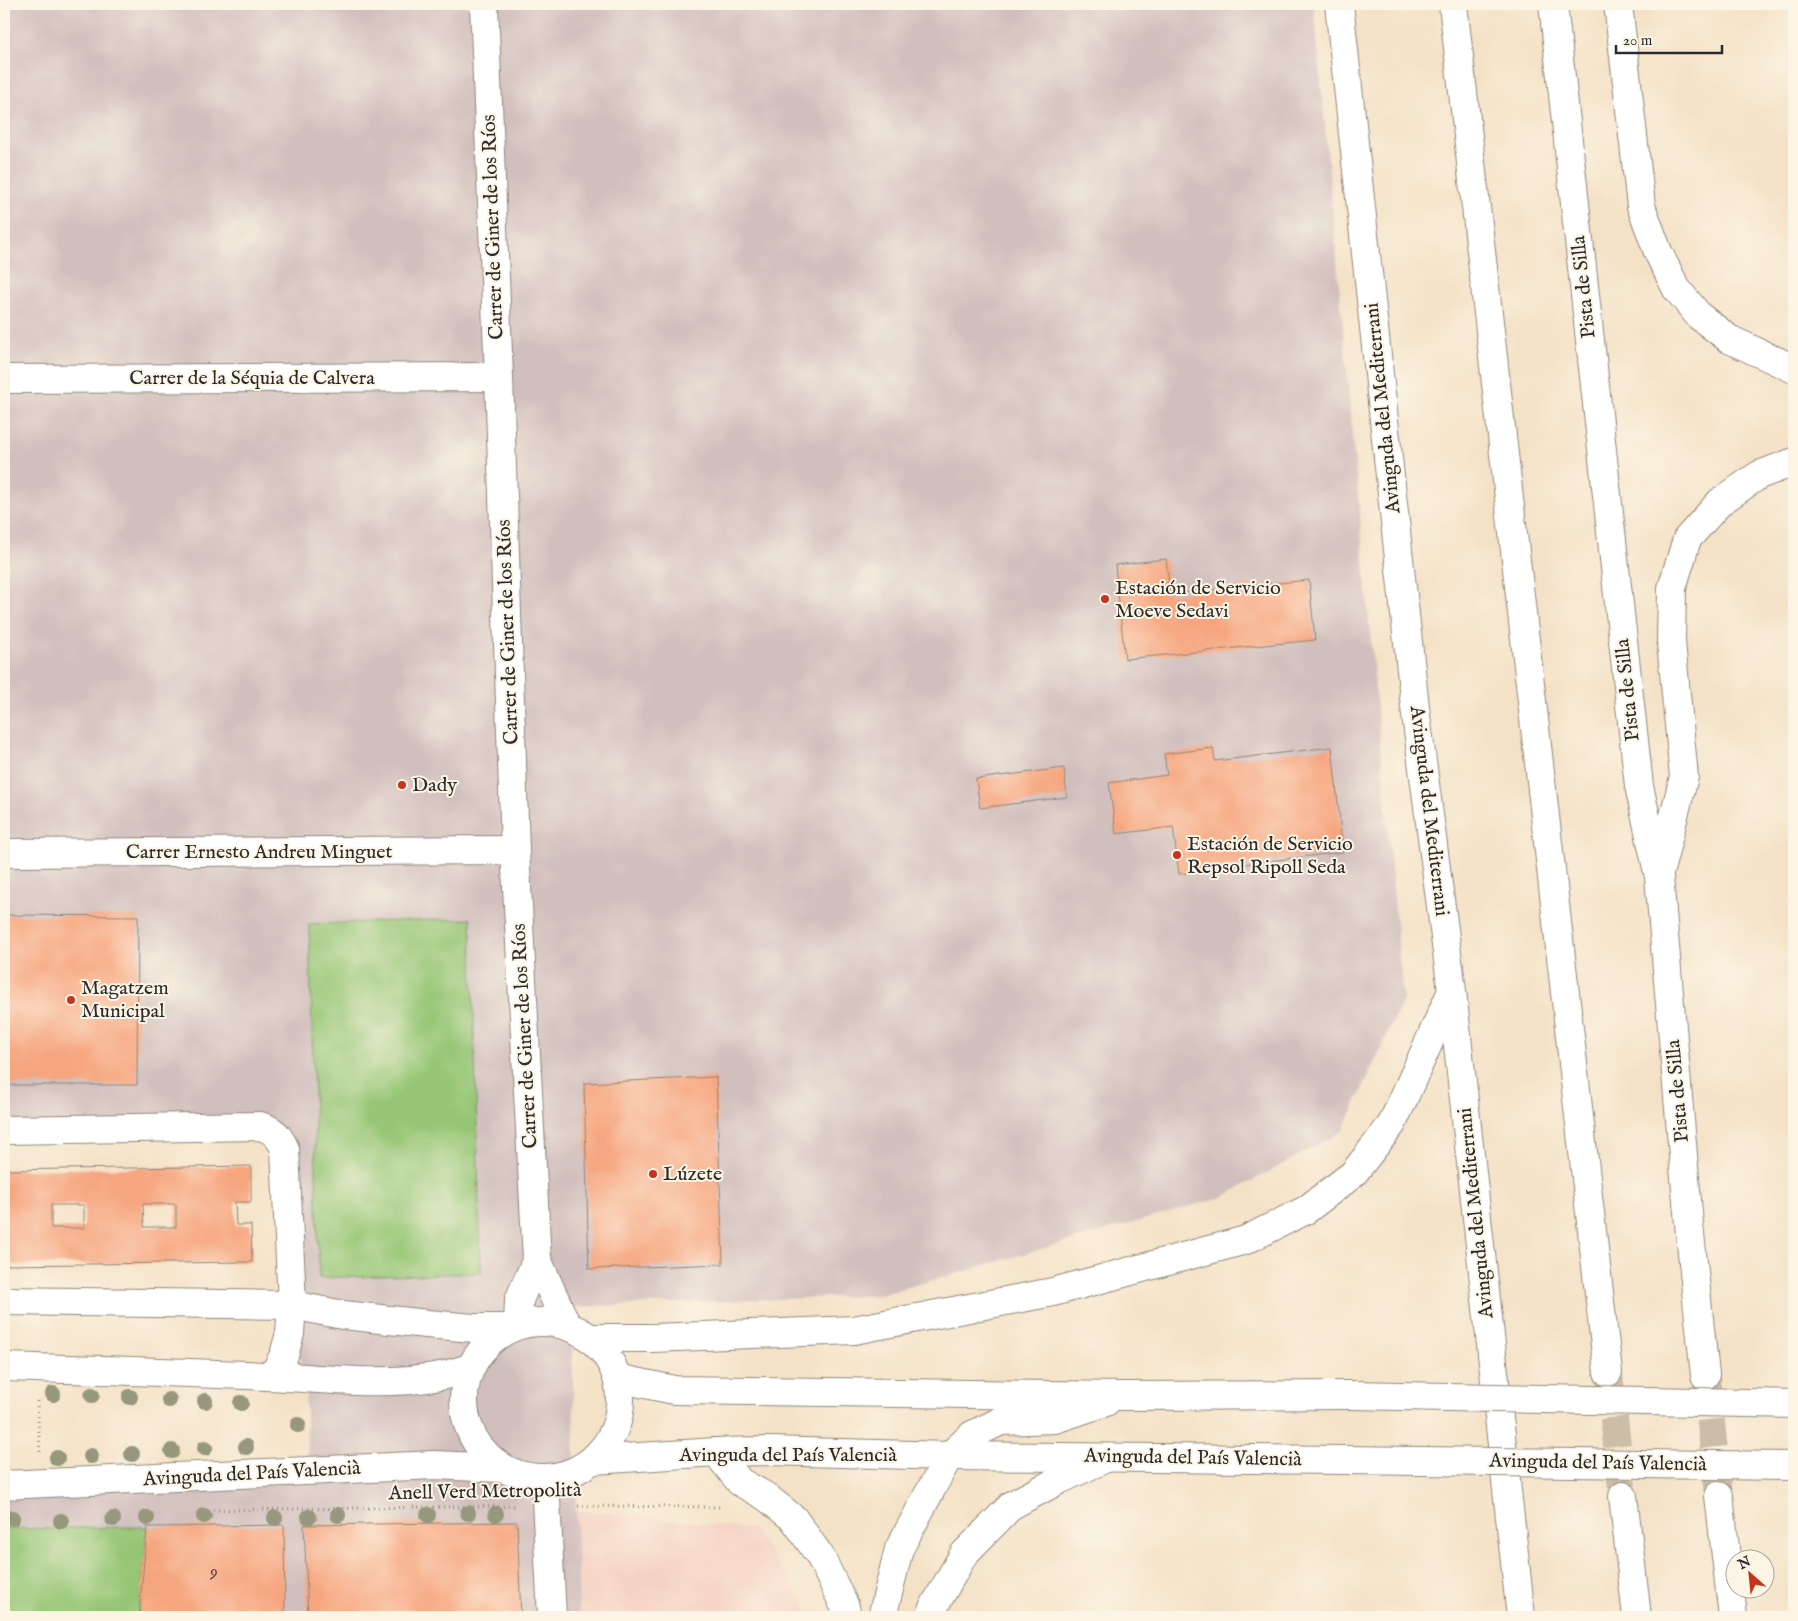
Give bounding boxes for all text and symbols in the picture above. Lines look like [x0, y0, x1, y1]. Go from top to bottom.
scale bar [1616, 22, 1722, 54]
text: 20 m [1623, 31, 1653, 50]
street label: Carrer de Giner de los Ríos [477, 114, 509, 340]
street label: Pista de Silla [1566, 234, 1602, 340]
street label: Avinguda del Mediterrani [1360, 301, 1407, 516]
street label: Carrer de la Séquia de Calvera [129, 366, 375, 391]
street label: Carrer de Giner de los Ríos [492, 519, 524, 745]
place label: Estación de Servicio Moeve Sedavi [1115, 576, 1281, 624]
marker: Estación de Servicio Moeve Sedavi [1099, 593, 1111, 605]
street label: Pista de Silla [1610, 637, 1646, 743]
street label: Avinguda del Mediterrani [1404, 703, 1454, 918]
place label: Dady [412, 773, 457, 798]
marker: Dady [396, 779, 408, 791]
place label: Estación de Servicio Repsol Ripoll Seda [1187, 832, 1353, 880]
street label: Carrer Ernesto Andreu Minguet [126, 840, 392, 865]
marker: Estación de Servicio Repsol Ripoll Seda [1171, 849, 1183, 861]
street label: Carrer de Giner de los Ríos [507, 923, 543, 1149]
place label: Magatzem Municipal [81, 976, 169, 1024]
marker: Magatzem Municipal [65, 994, 77, 1006]
street label: Pista de Silla [1661, 1038, 1695, 1144]
street label: Avinguda del Mediterrani [1453, 1106, 1500, 1321]
place label: Lúzete [663, 1162, 722, 1187]
marker: Lúzete [647, 1168, 659, 1180]
street label: Avinguda del País Valencià [678, 1443, 897, 1468]
street label: Avinguda del País Valencià [1083, 1444, 1302, 1472]
street label: Avinguda del País Valencià [1488, 1449, 1707, 1477]
street label: Avinguda del País Valencià [142, 1456, 362, 1492]
street label: Anell Verd Metropolità [387, 1478, 582, 1506]
north arrow [1726, 1548, 1776, 1598]
text: N [1734, 1553, 1754, 1575]
house number: 9 [209, 1561, 218, 1584]

